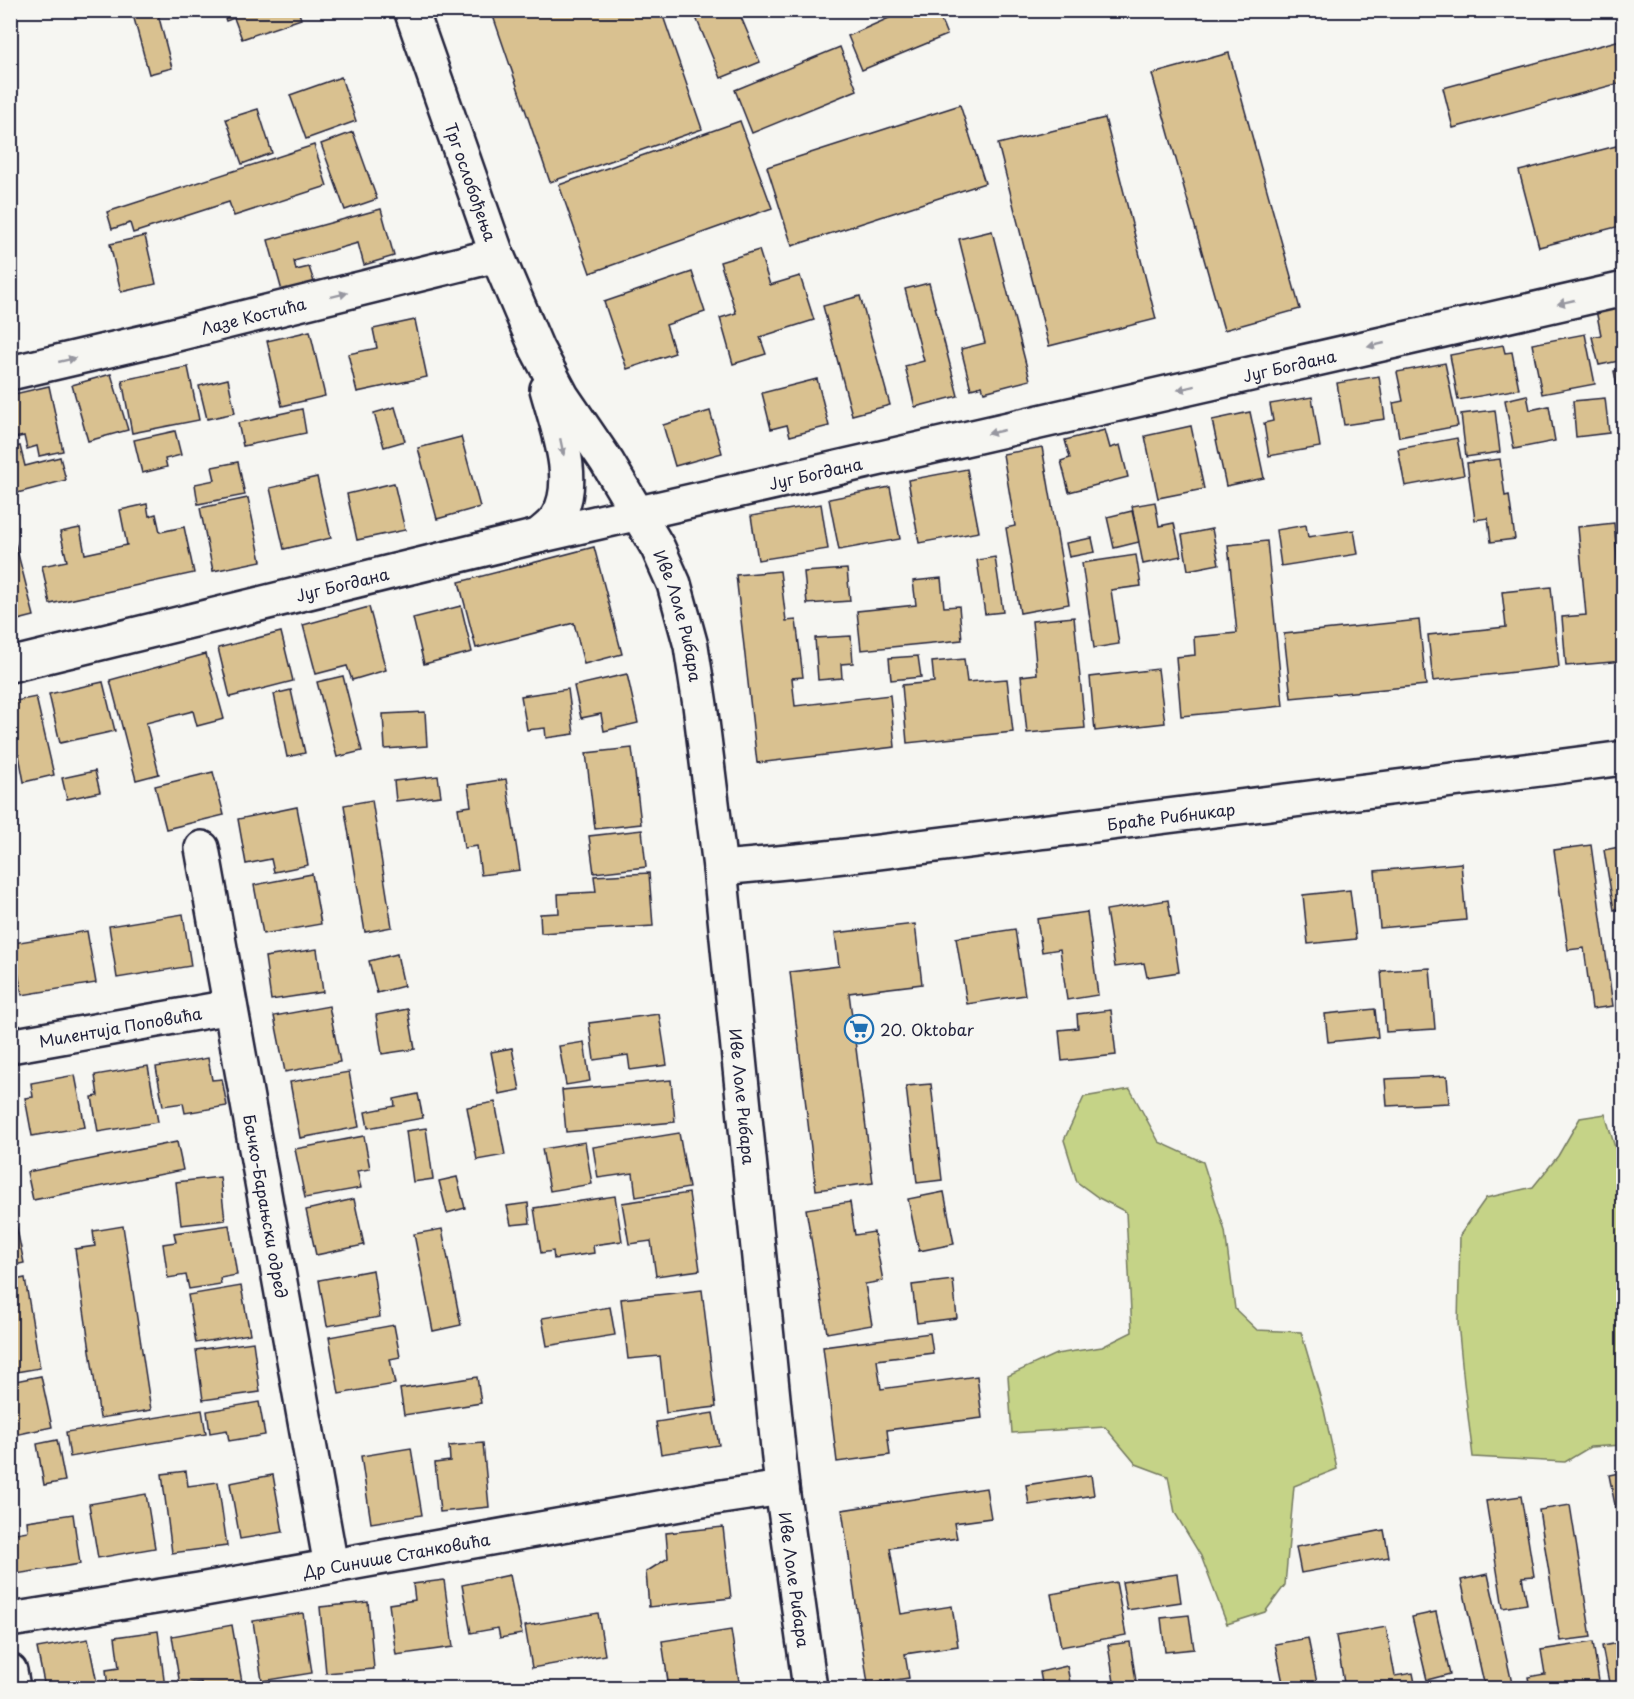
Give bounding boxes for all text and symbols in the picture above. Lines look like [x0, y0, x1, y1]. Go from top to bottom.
street label: Трг ослобођења [439, 119, 503, 244]
one-way arrow [330, 290, 348, 300]
street label: Лазе Костића [198, 291, 308, 340]
one-way arrow [1557, 298, 1576, 307]
one-way arrow [1367, 341, 1386, 351]
street label: Југ Богдана [1240, 343, 1338, 387]
one-way arrow [58, 355, 77, 364]
one-way arrow [1177, 384, 1195, 394]
one-way arrow [987, 427, 1005, 437]
one-way arrow [558, 437, 567, 456]
street label: Југ Богдана [766, 451, 864, 495]
street label: Иве Лоле Рибара [648, 546, 708, 683]
street label: Југ Богдана [293, 561, 391, 607]
street label: Браће Рибникар [1106, 796, 1237, 836]
street label: Милентија Поповића [37, 1000, 204, 1053]
supermarket icon: 20. Oktobar [843, 1013, 875, 1045]
place label: 20. Oktobar [880, 1017, 975, 1041]
street label: Иве Лоле Рибара [724, 1027, 762, 1166]
street label: Бачко-Барањски одред [238, 1112, 295, 1300]
street label: Иве Лоле Рибара [773, 1510, 816, 1649]
street label: Др Синише Станковића [300, 1526, 492, 1583]

